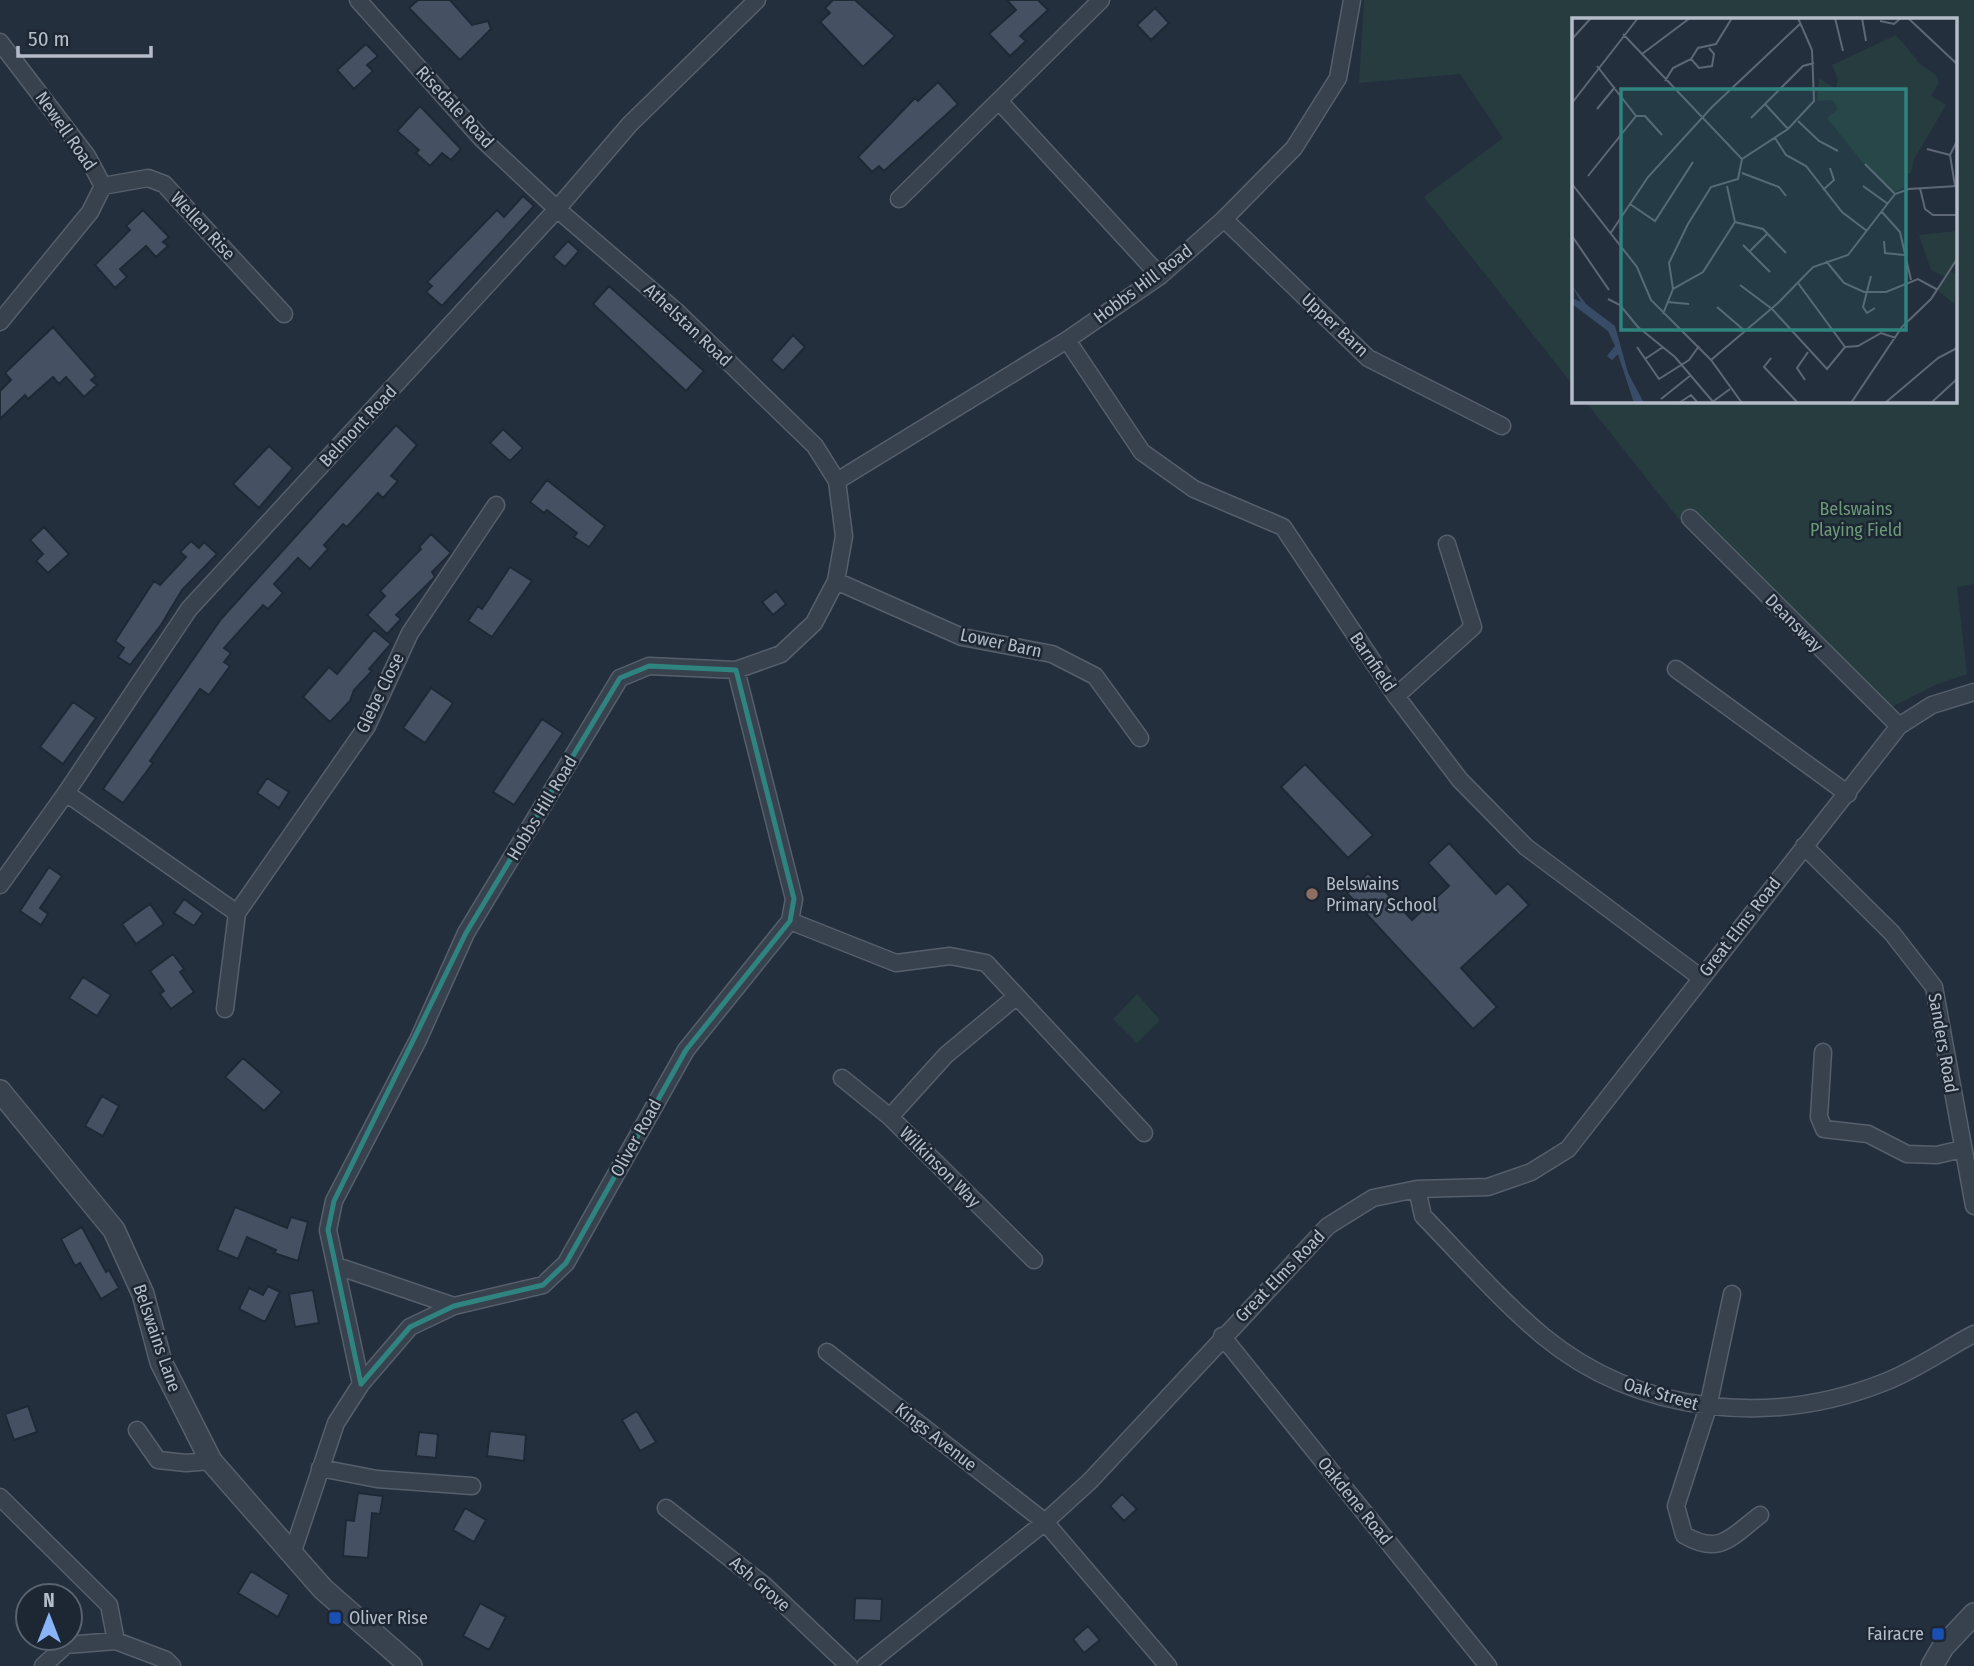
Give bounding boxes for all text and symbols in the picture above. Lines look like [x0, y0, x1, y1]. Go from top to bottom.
scale bar [18, 14, 150, 58]
inset map [1572, 18, 1956, 402]
text: 50 m [28, 26, 70, 52]
street label: Risedale Road [411, 61, 499, 153]
street label: Newell Road [31, 87, 101, 175]
street label: Wellen Rise [166, 187, 240, 265]
street label: Hobbs Hill Road [1089, 240, 1197, 328]
street label: Athelstan Road [640, 279, 736, 371]
street label: Upper Barn [1297, 288, 1373, 362]
street label: Belmont Road [315, 381, 401, 471]
park label: Belswains Playing Field [1810, 498, 1902, 541]
street label: Deansway [1760, 589, 1828, 657]
street label: Lower Barn [958, 624, 1044, 662]
street label: Barnfield [1345, 628, 1401, 696]
street label: Glebe Close [351, 649, 409, 737]
street label: Hobbs Hill Road [502, 752, 582, 864]
place label: Belswains Primary School [1326, 873, 1437, 916]
street label: Great Elms Road [1694, 873, 1786, 981]
marker: Belswains Primary School [1304, 886, 1320, 902]
street label: Sanders Road [1923, 991, 1963, 1095]
street label: Oliver Road [606, 1095, 666, 1181]
street label: Wilkinson Way [895, 1122, 985, 1212]
street label: Great Elms Road [1230, 1225, 1330, 1327]
street label: Belswains Lane [128, 1281, 186, 1395]
street label: Oak Street [1621, 1373, 1701, 1415]
street label: Kings Avenue [891, 1398, 981, 1476]
street label: Oakdene Road [1313, 1453, 1397, 1549]
street label: Ash Grove [725, 1552, 795, 1616]
north arrow [14, 1582, 84, 1652]
text: N [43, 1589, 55, 1612]
place label: Oliver Rise [349, 1607, 428, 1629]
marker: Oliver Rise [327, 1610, 343, 1626]
place label: Fairacre [1867, 1623, 1924, 1645]
marker: Fairacre [1930, 1626, 1946, 1642]

